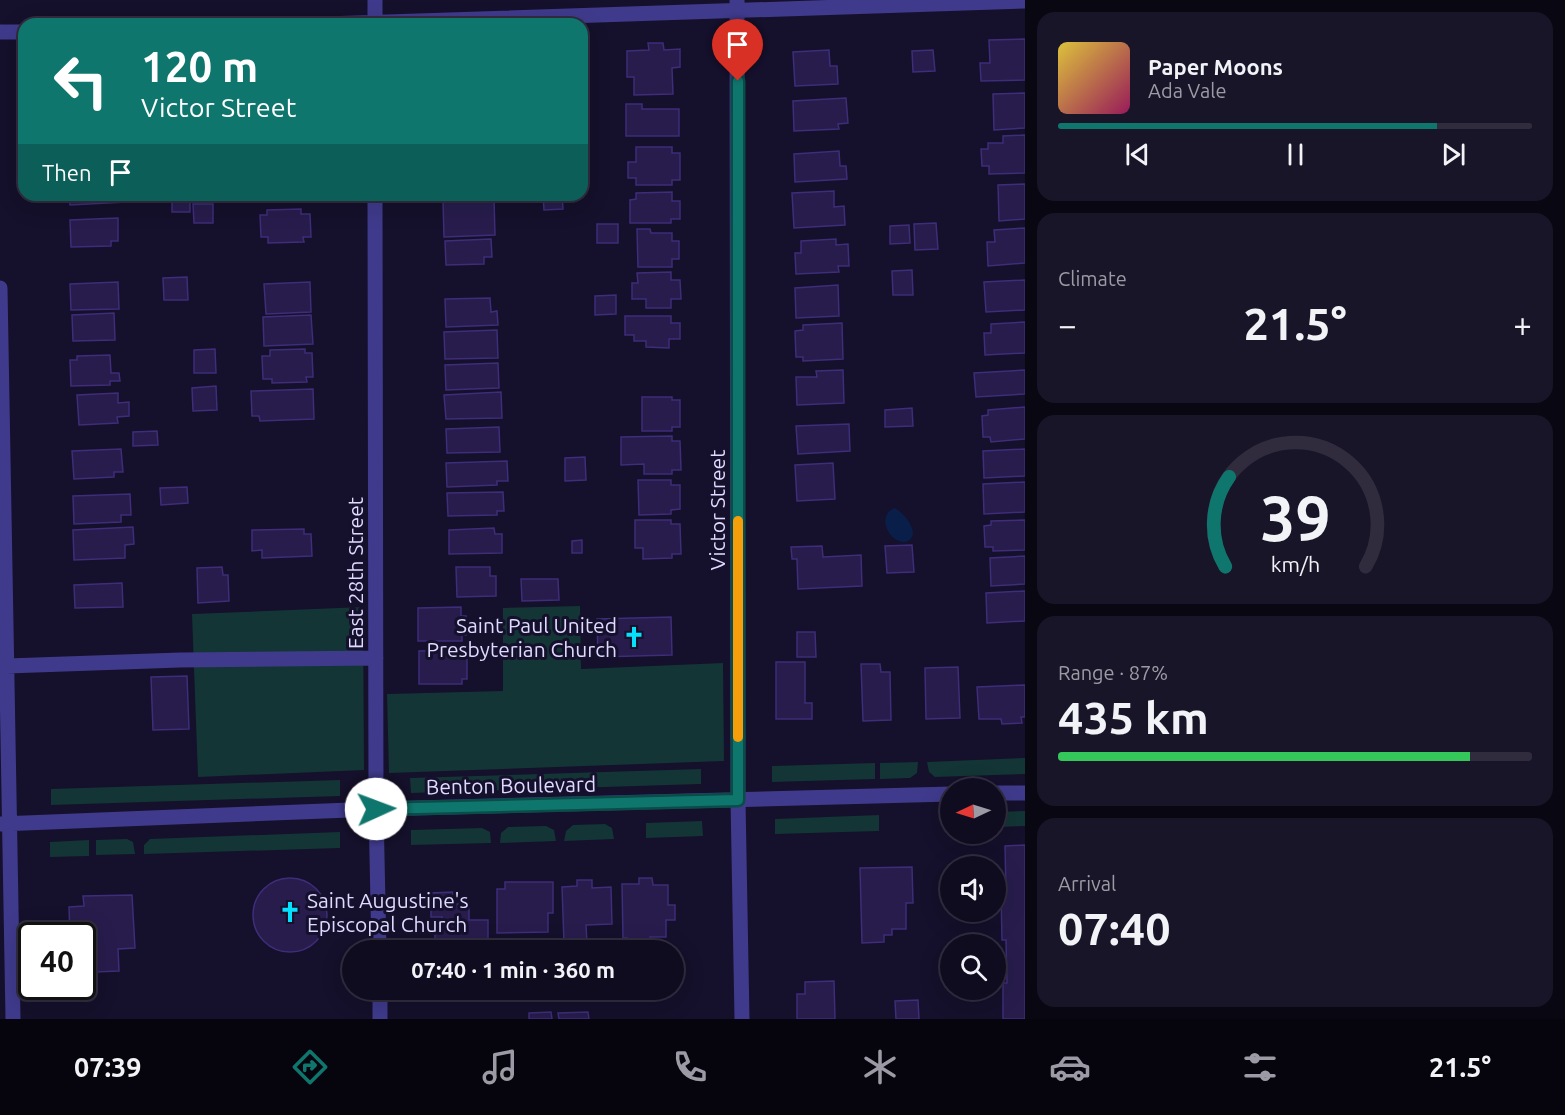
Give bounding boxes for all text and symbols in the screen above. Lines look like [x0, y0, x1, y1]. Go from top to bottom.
pin [712, 19, 763, 81]
icon: arrive [721, 28, 754, 61]
icon: left [42, 42, 120, 120]
text: 120 m [141, 43, 258, 90]
text: Paper Moons [1148, 54, 1283, 79]
text: Ada Vale [1148, 79, 1226, 102]
text: Victor Street [141, 92, 296, 122]
icon: previous [1121, 138, 1154, 171]
icon: pause [1279, 138, 1312, 171]
icon: next [1437, 138, 1470, 171]
icon: arrive [104, 156, 137, 189]
text: Then [42, 160, 92, 185]
text: Climate [1058, 267, 1127, 290]
text: 21.5° [1243, 298, 1347, 349]
text: − [1058, 306, 1077, 343]
text: + [1513, 306, 1532, 343]
street label: Victor Street [705, 450, 729, 570]
text: 39 [1260, 483, 1330, 553]
street label: East 28th Street [343, 497, 367, 649]
text: km/h [1270, 552, 1320, 576]
place label: Saint Paul United Presbyterian Church [426, 613, 617, 661]
church icon: Saint Paul United Presbyterian Church [622, 625, 646, 649]
text: Range · 87% [1058, 661, 1168, 684]
text: 435 km [1058, 692, 1209, 743]
street label: Benton Boulevard [426, 772, 596, 798]
position arrow [344, 777, 408, 841]
north arrow [940, 778, 1006, 844]
map controls [940, 778, 1006, 1000]
button: sound [940, 856, 1006, 922]
text: Arrival [1058, 872, 1116, 895]
place label: Saint Augustine's Episcopal Church [307, 888, 469, 936]
church icon: Saint Augustine's Episcopal Church [278, 900, 302, 924]
text: 07:40 [1058, 903, 1171, 954]
speed limit sign: 40 [18, 922, 96, 1000]
button: search [940, 934, 1006, 1000]
text: 07:40 · 1 min · 360 m [411, 957, 615, 982]
icon: directions [289, 1046, 331, 1088]
icon: music [479, 1046, 521, 1088]
icon: phone [669, 1046, 711, 1088]
icon: climate [859, 1046, 901, 1088]
icon: car [1049, 1046, 1091, 1088]
icon: filters [1239, 1046, 1281, 1088]
text: 07:39 [74, 1052, 142, 1082]
text: 21.5° [1429, 1052, 1491, 1082]

